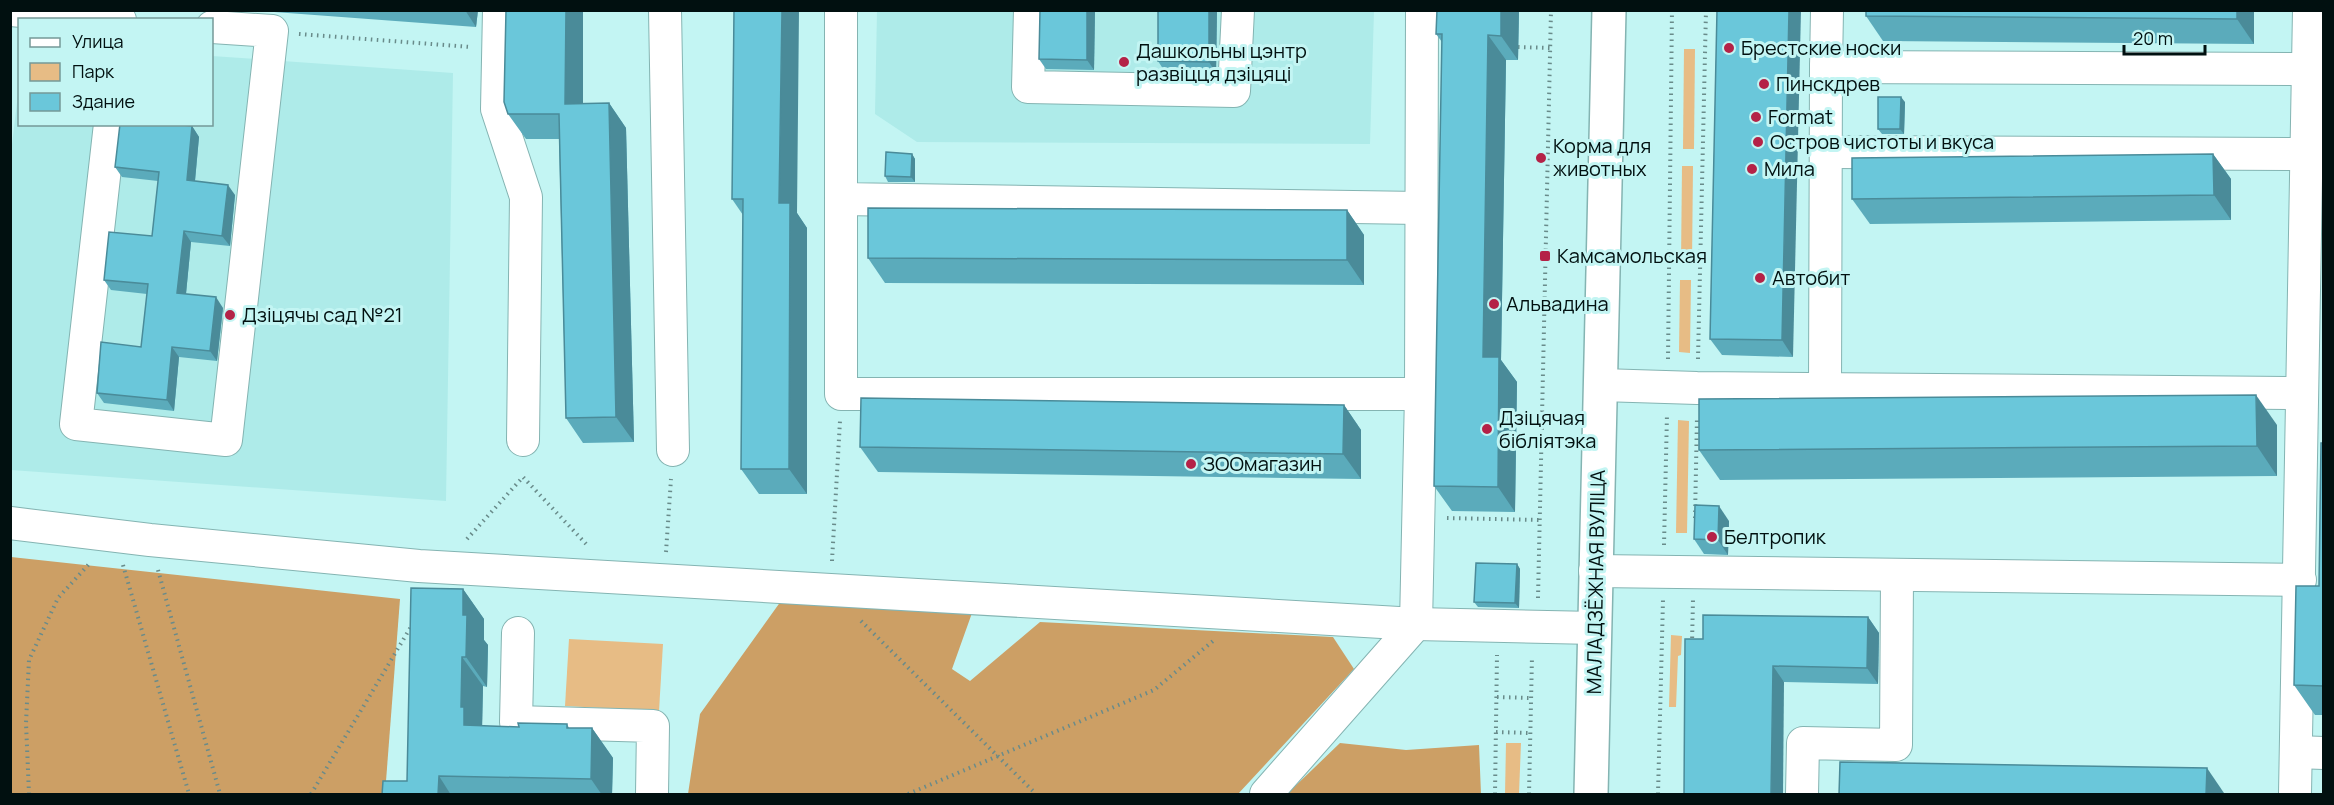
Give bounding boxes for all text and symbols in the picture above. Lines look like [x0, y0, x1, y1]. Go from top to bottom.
legend [18, 18, 213, 126]
scale bar [2124, 18, 2205, 56]
text: 20 m [2133, 26, 2173, 50]
text: Улица [72, 29, 124, 53]
place label: Брестские носки [1741, 34, 1901, 61]
place label: Дашкольны цэнтр развіцця дзіцяці [1136, 37, 1307, 87]
marker: Брестские носки [1722, 41, 1736, 55]
marker: Дашкольны цэнтр развіцця дзіцяці [1117, 55, 1131, 69]
text: Парк [72, 59, 115, 83]
place label: Пинскдрев [1776, 70, 1880, 97]
marker: Пинскдрев [1757, 77, 1771, 91]
text: Здание [72, 89, 135, 113]
place label: Format [1768, 103, 1833, 130]
marker: Format [1749, 110, 1763, 124]
place label: Остров чистоты и вкуса [1770, 128, 1994, 155]
place label: Корма для животных [1553, 132, 1651, 182]
marker: Остров чистоты и вкуса [1751, 135, 1765, 149]
marker: Корма для животных [1534, 151, 1548, 165]
place label: Мила [1764, 155, 1815, 182]
marker: Мила [1745, 162, 1759, 176]
place label: Камсамольская [1557, 242, 1707, 269]
marker: Камсамольская [1538, 249, 1552, 263]
place label: Автобит [1772, 264, 1850, 291]
marker: Автобит [1753, 271, 1767, 285]
place label: Альвадина [1506, 290, 1609, 317]
marker: Альвадина [1487, 297, 1501, 311]
place label: Дзіцячы сад №21 [242, 301, 403, 328]
marker: Дзіцячы сад №21 [223, 308, 237, 322]
place label: Дзіцячая бібліятэка [1499, 404, 1596, 454]
marker: Дзіцячая бібліятэка [1480, 422, 1494, 436]
place label: ЗООмагазин [1203, 450, 1322, 477]
marker: ЗООмагазин [1184, 457, 1198, 471]
street label: МАЛАДЗЁЖНАЯ ВУЛІЦА [1580, 469, 1611, 695]
place label: Белтропик [1724, 523, 1827, 550]
marker: Белтропик [1705, 530, 1719, 544]

